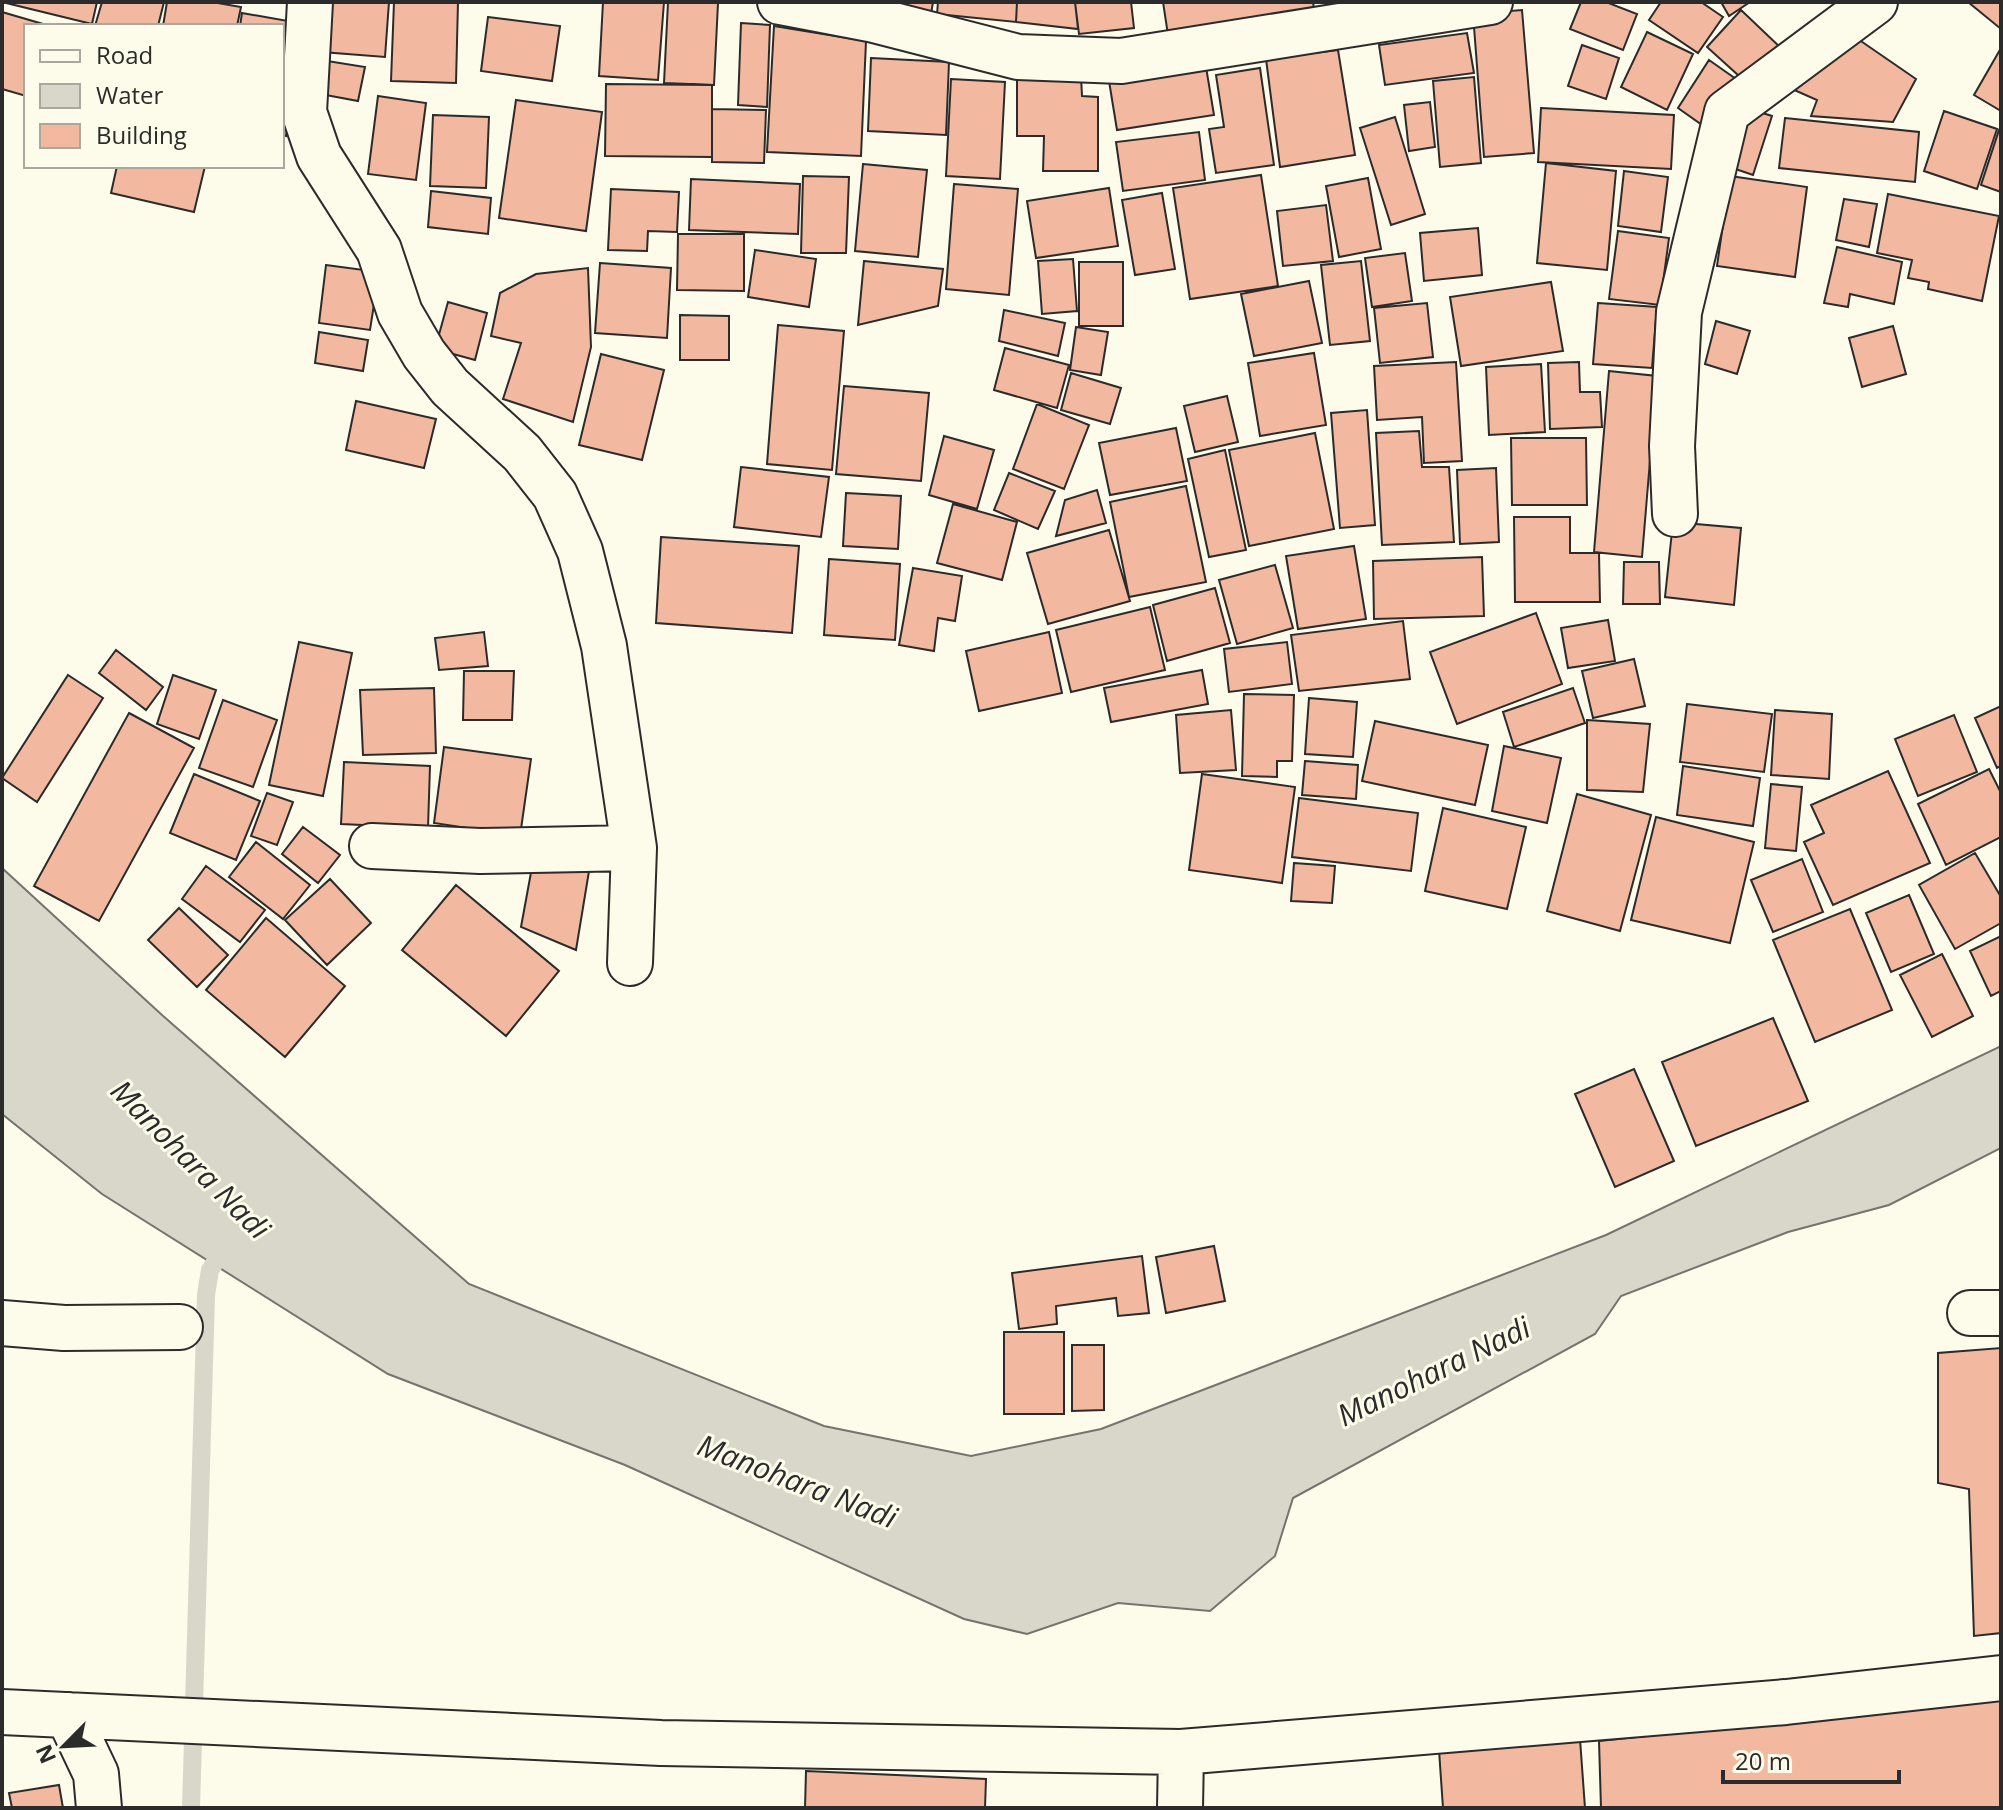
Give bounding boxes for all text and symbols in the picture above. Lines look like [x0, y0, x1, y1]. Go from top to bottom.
legend [24, 24, 284, 168]
text: Road [96, 38, 153, 71]
text: Water [96, 78, 164, 111]
text: Building [96, 118, 187, 151]
water label: Manohara Nadi [102, 1070, 280, 1248]
water label: Manohara Nadi [1330, 1306, 1537, 1435]
water label: Manohara Nadi [692, 1424, 903, 1538]
north arrow [24, 1706, 104, 1786]
scale bar [1723, 1734, 1899, 1784]
text: N [27, 1740, 62, 1769]
text: 20 m [1735, 1744, 1791, 1777]

